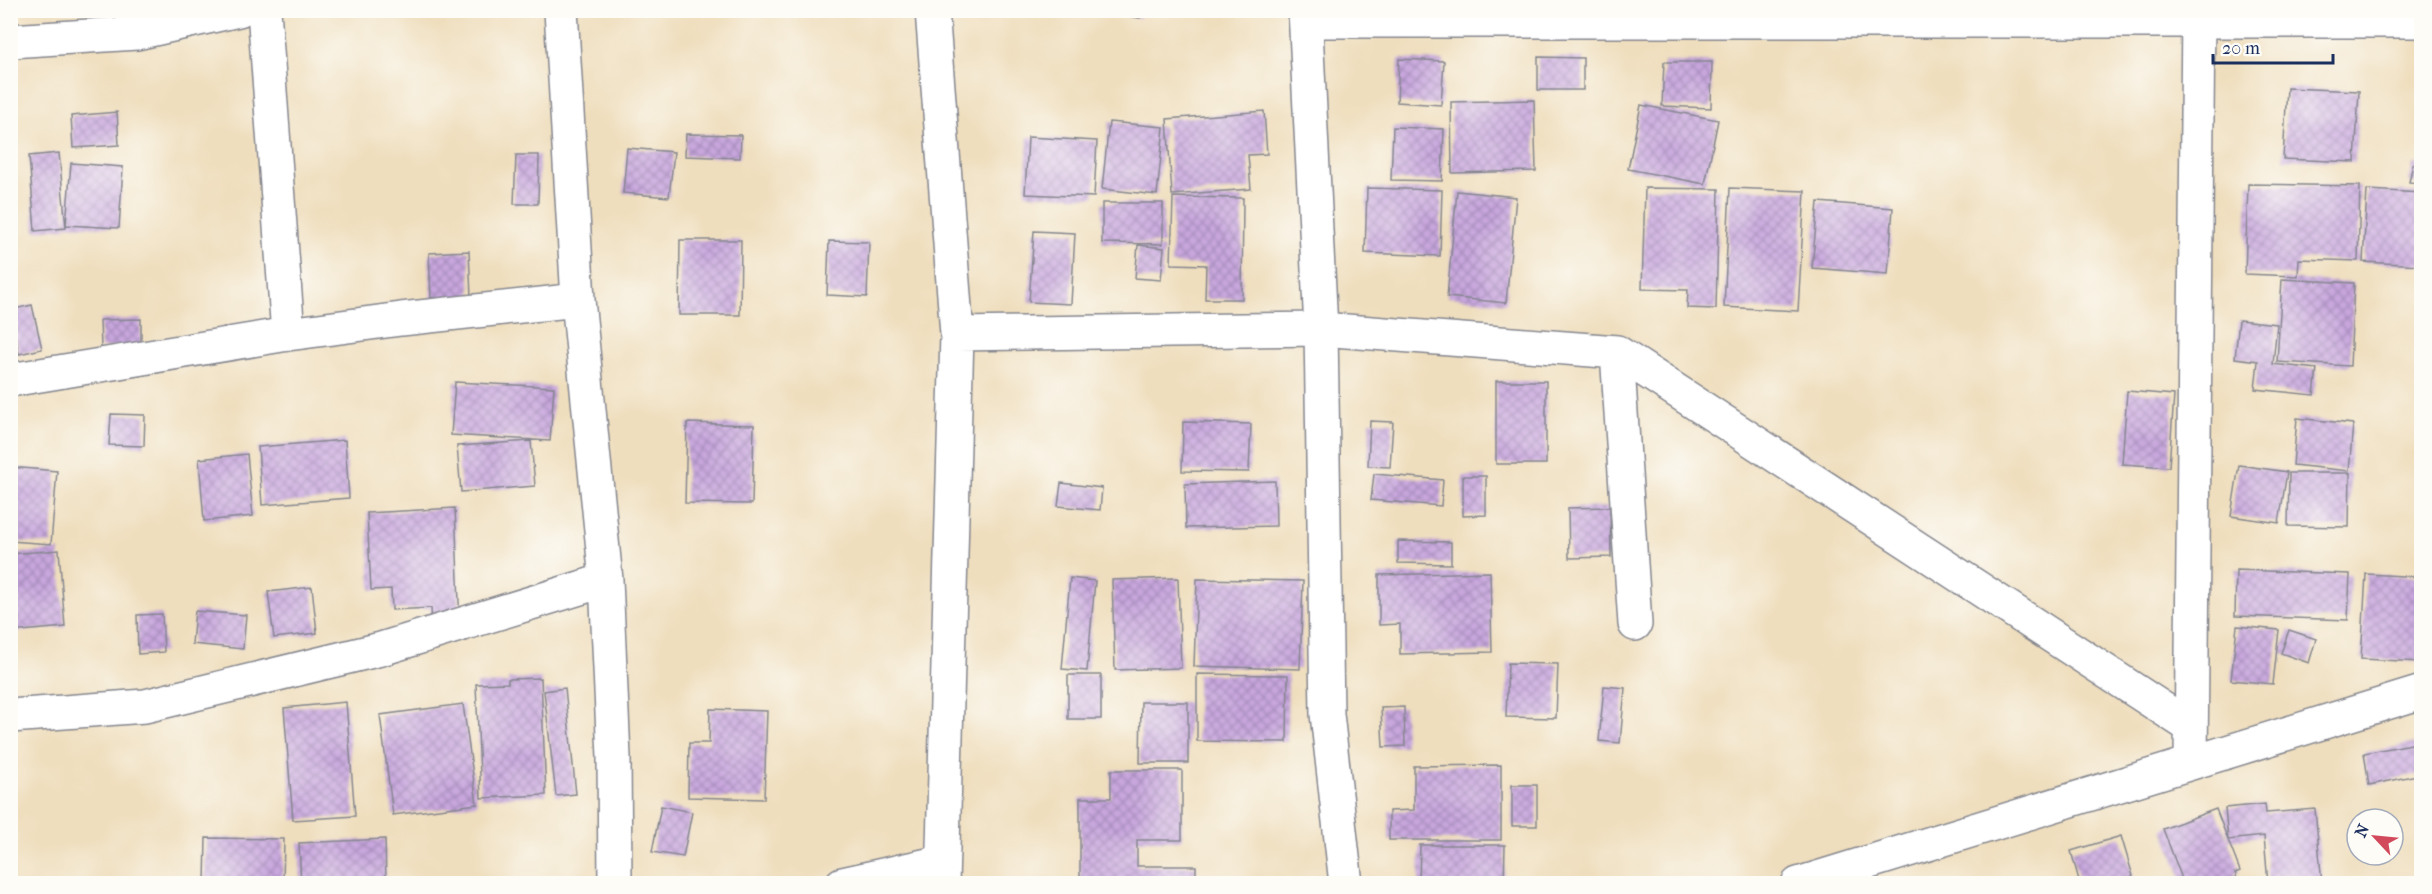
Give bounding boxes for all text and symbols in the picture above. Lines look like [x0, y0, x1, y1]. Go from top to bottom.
scale bar [2213, 27, 2333, 65]
text: 20 m [2222, 38, 2260, 59]
north arrow [2345, 807, 2405, 867]
text: N [2351, 820, 2374, 840]

